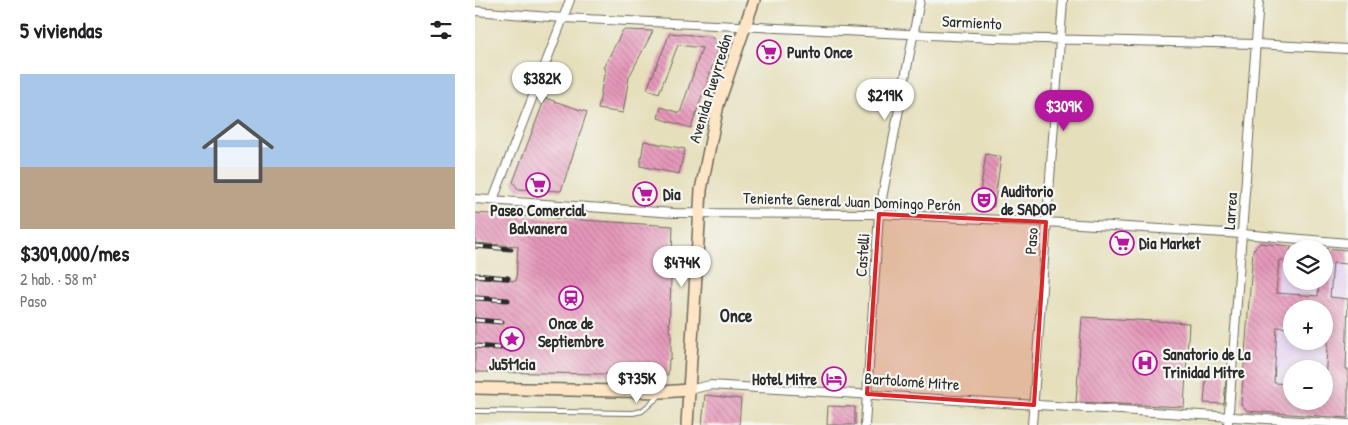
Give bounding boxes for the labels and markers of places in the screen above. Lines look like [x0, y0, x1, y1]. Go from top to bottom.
supermarket icon: Punto Once [756, 39, 782, 65]
place label: Punto Once [787, 41, 853, 63]
pin: $382K [507, 62, 577, 104]
pin: $219K [850, 78, 920, 121]
pin: $309K [1029, 90, 1099, 132]
supermarket icon: Paseo Comercial Balvanera [525, 172, 551, 198]
place label: Auditorio de SADOP [1001, 180, 1057, 220]
supermarket icon: Dia [632, 181, 658, 207]
place label: Dia [663, 183, 681, 205]
theatre icon: Auditorio de SADOP [971, 187, 997, 213]
place label: Paseo Comercial Balvanera [490, 199, 587, 239]
supermarket icon: Dia Market [1109, 230, 1135, 256]
place label: Dia Market [1139, 232, 1201, 254]
pin: $474K [647, 246, 717, 288]
station icon: Once de Septiembre [558, 285, 584, 311]
place label: Once de Septiembre [538, 312, 605, 353]
place icon: Ju5t1cia [499, 326, 525, 352]
place label: Sanatorio de La Trinidad Mitre [1162, 343, 1251, 383]
hospital icon: Sanatorio de La Trinidad Mitre [1132, 350, 1158, 376]
place label: Ju5t1cia [489, 353, 536, 375]
pin: $735K [602, 362, 672, 404]
hotel icon: Hotel Mitre [821, 366, 847, 392]
place label: Hotel Mitre [752, 368, 818, 390]

